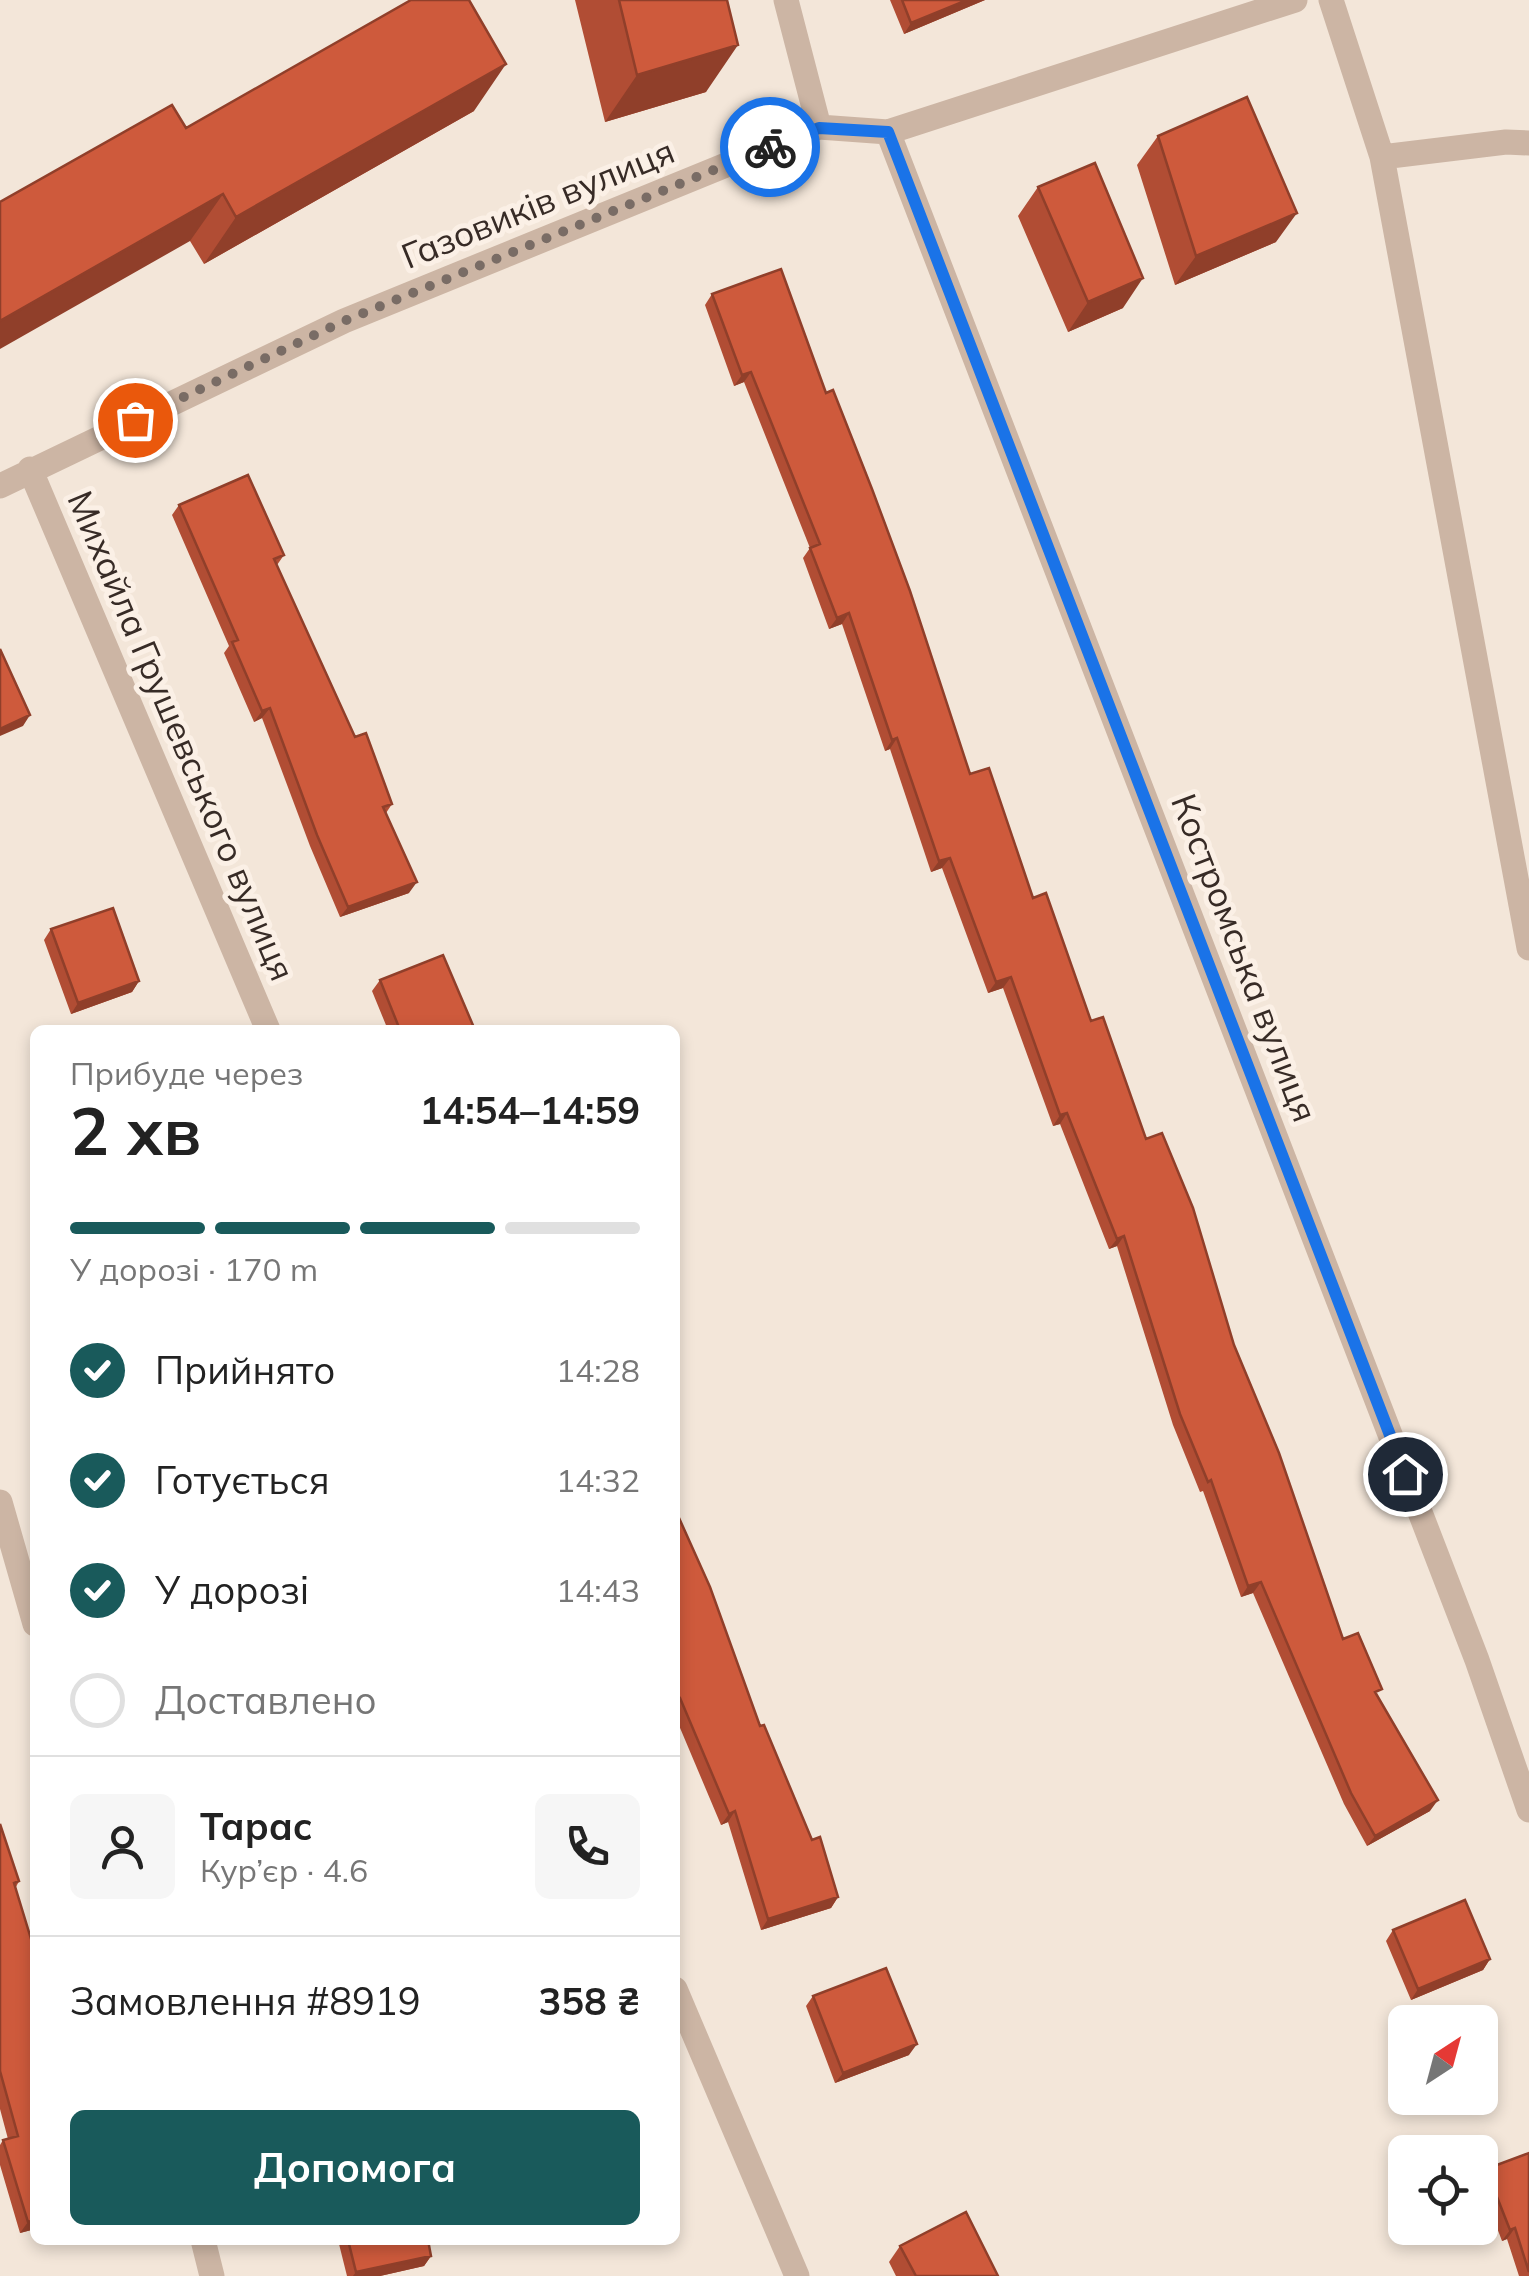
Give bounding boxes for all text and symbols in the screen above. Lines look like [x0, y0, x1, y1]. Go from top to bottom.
courier [720, 97, 820, 197]
icon: bike [743, 120, 798, 175]
street label: Газовиків вулиця [395, 128, 680, 278]
pin [93, 378, 178, 463]
icon: bag [108, 393, 163, 448]
street label: Михайла Грушевського вулиця [59, 484, 305, 987]
street label: Костромська вулиця [1162, 788, 1328, 1128]
text: Прибуде через [70, 1053, 303, 1093]
text: 14:54–14:59 [420, 1086, 640, 1134]
text: 2 хв [70, 1090, 201, 1171]
text: У дорозі · 170 m [70, 1249, 318, 1289]
icon: check [70, 1343, 125, 1398]
text: Прийнято [155, 1346, 335, 1394]
text: 14:28 [556, 1350, 640, 1390]
pin [1363, 1432, 1448, 1517]
icon: home [1378, 1447, 1433, 1502]
icon: check [70, 1453, 125, 1508]
text: Готується [155, 1456, 330, 1504]
text: 14:32 [556, 1460, 640, 1500]
icon: check [70, 1563, 125, 1618]
text: У дорозі [155, 1566, 309, 1614]
text: 14:43 [556, 1570, 640, 1610]
text: Доставлено [155, 1676, 377, 1724]
button: person [70, 1794, 175, 1899]
button: phone [535, 1794, 640, 1899]
text: Тарас [200, 1802, 313, 1850]
text: Кур’єр · 4.6 [200, 1850, 368, 1890]
text: Замовлення #8919 [70, 1977, 420, 2025]
text: 358 ₴ [538, 1977, 640, 2025]
north arrow [1388, 2005, 1498, 2115]
map controls [1388, 2005, 1498, 2245]
button: Допомога [70, 2110, 640, 2225]
button: locate [1388, 2135, 1498, 2245]

